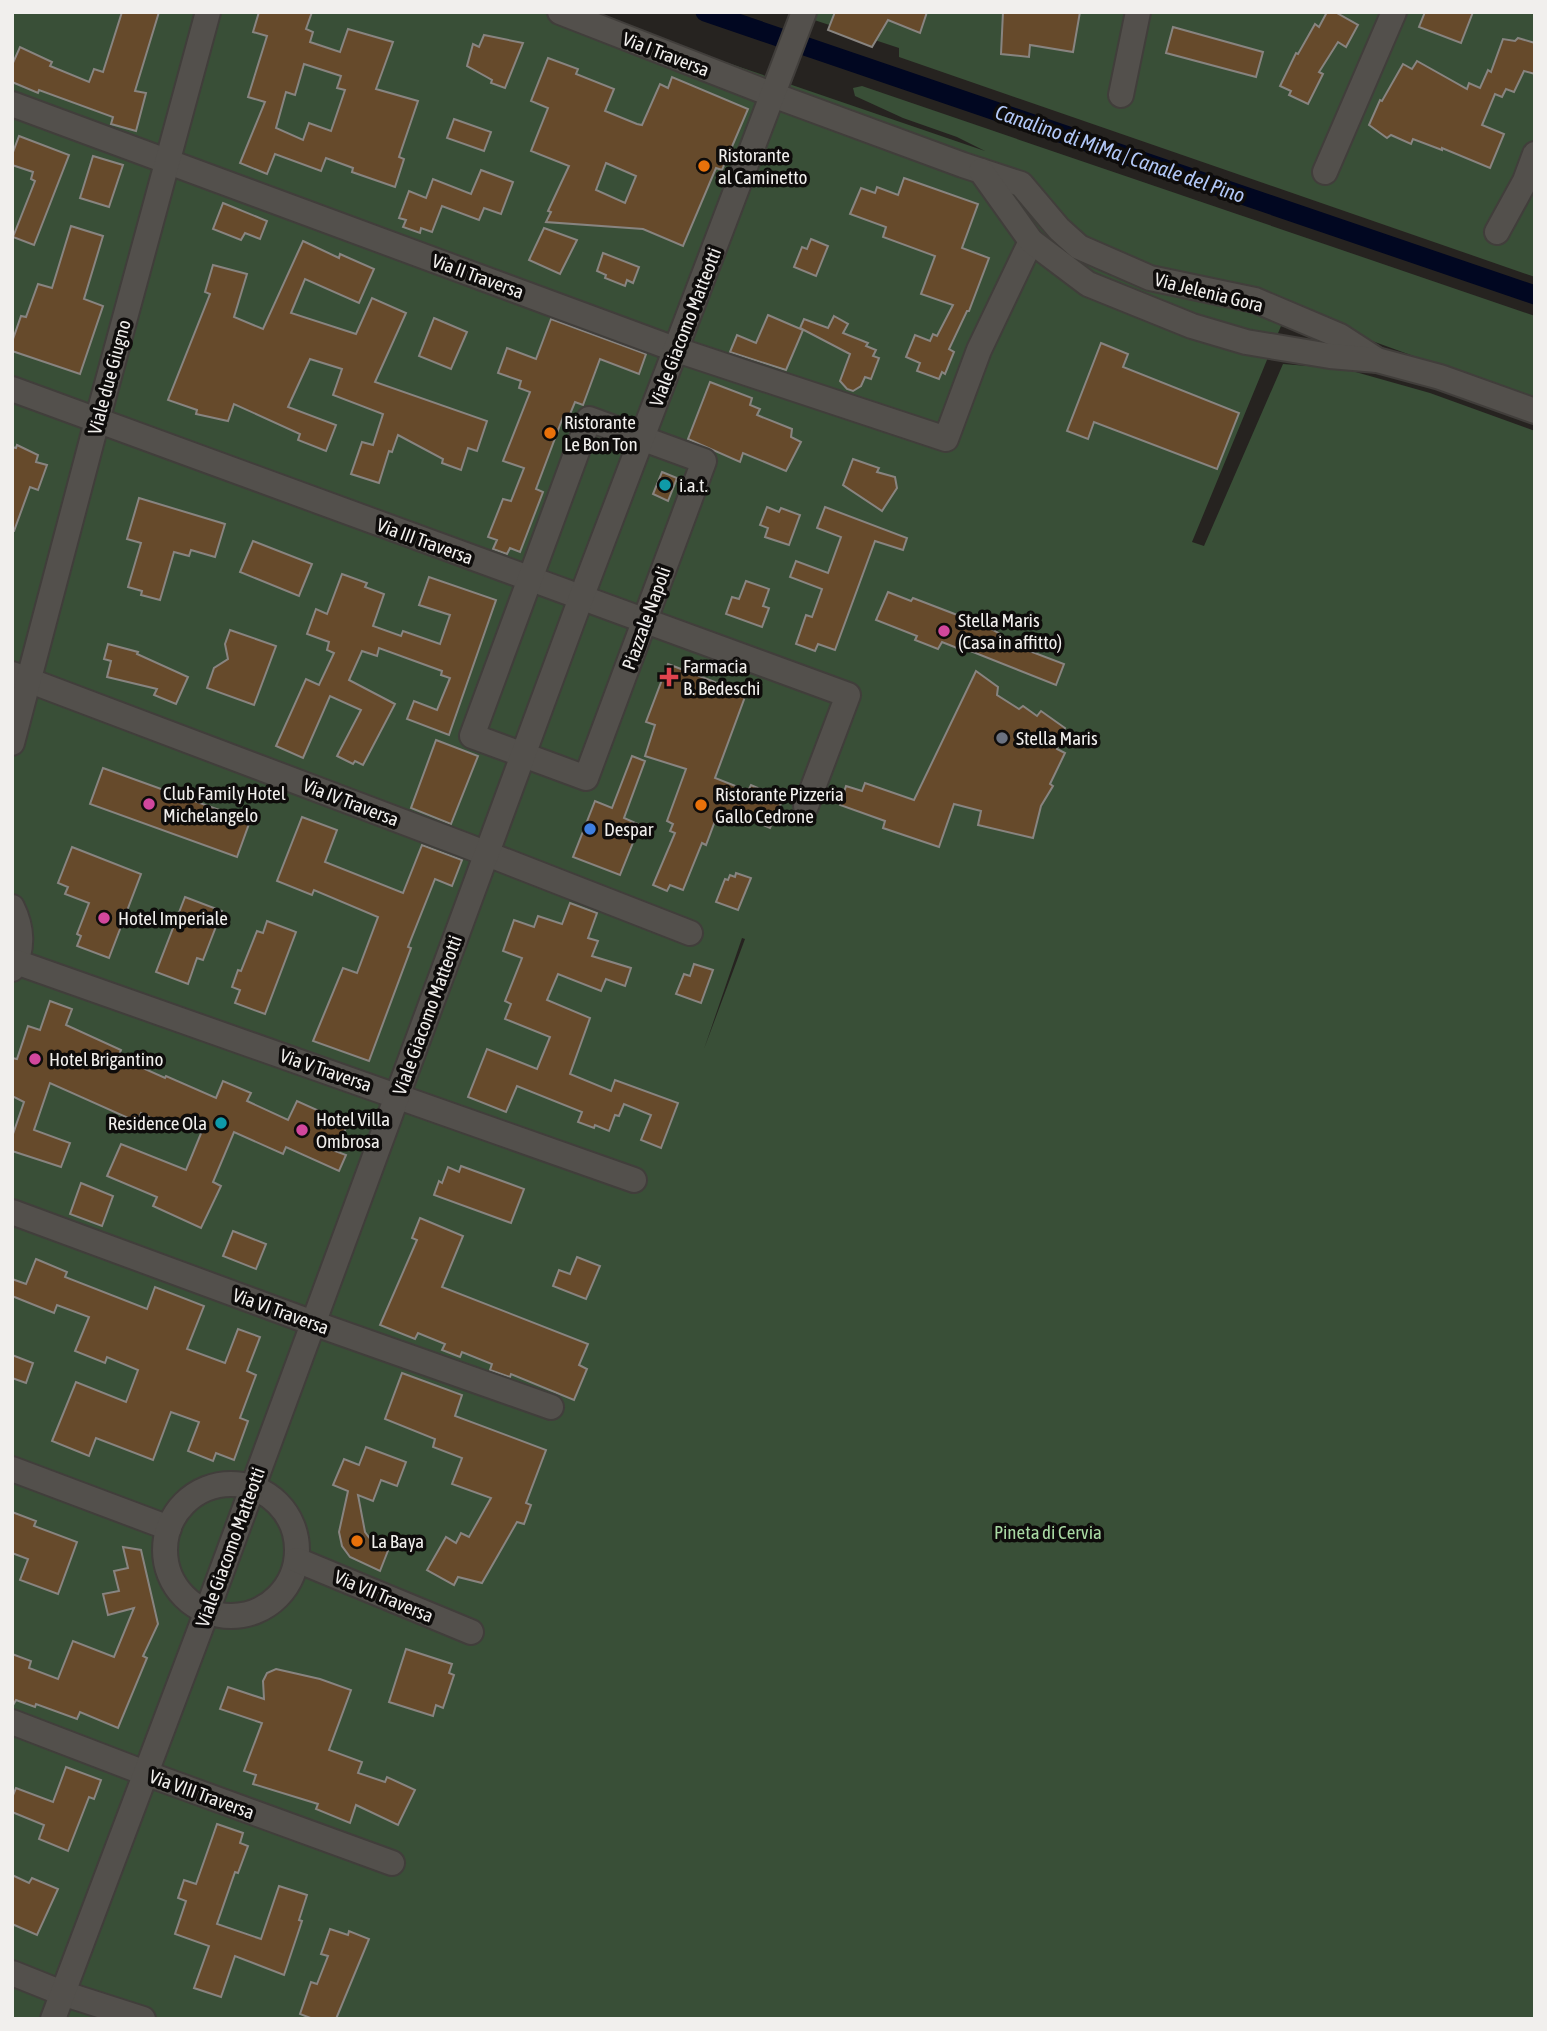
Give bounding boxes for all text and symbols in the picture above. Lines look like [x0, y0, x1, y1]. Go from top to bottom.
street label: Via I Traversa [619, 27, 713, 81]
water label: Canalino di MiMa | Canale del Pino [992, 99, 1248, 207]
place label: Ristorante al Caminetto [718, 144, 808, 188]
marker: Ristorante al Caminetto [696, 158, 712, 174]
street label: Viale Giacomo Matteotti [645, 245, 725, 409]
street label: Via II Traversa [429, 249, 527, 303]
street label: Via Jelenia Gora [1152, 268, 1266, 316]
street label: Viale due Giugno [83, 317, 135, 437]
place label: Ristorante Le Bon Ton [564, 411, 638, 455]
marker: Ristorante Le Bon Ton [542, 425, 558, 441]
place label: i.a.t. [679, 474, 708, 496]
marker: i.a.t. [657, 477, 673, 493]
street label: Via III Traversa [374, 513, 476, 569]
street label: Piazzale Napoli [617, 563, 675, 673]
place label: Stella Maris (Casa in affitto) [958, 609, 1062, 653]
marker: Stella Maris (Casa in affitto) [936, 623, 952, 639]
place label: Farmacia B. Bedeschi [683, 655, 760, 699]
marker: Farmacia B. Bedeschi [661, 669, 677, 685]
place label: Stella Maris [1016, 727, 1098, 749]
marker: Stella Maris [994, 730, 1010, 746]
street label: Via IV Traversa [300, 774, 402, 830]
place label: Club Family Hotel Michelangelo [163, 782, 286, 826]
place label: Ristorante Pizzeria Gallo Cedrone [715, 783, 844, 827]
marker: Club Family Hotel Michelangelo [141, 796, 157, 812]
marker: Ristorante Pizzeria Gallo Cedrone [693, 797, 709, 813]
place label: Despar [604, 818, 654, 840]
marker: Despar [582, 821, 598, 837]
place label: Hotel Imperiale [118, 907, 228, 929]
marker: Hotel Imperiale [96, 910, 112, 926]
street label: Viale Giacomo Matteotti [388, 932, 466, 1098]
street label: Via V Traversa [277, 1044, 375, 1096]
place label: Hotel Brigantino [49, 1048, 163, 1070]
marker: Hotel Brigantino [27, 1051, 43, 1067]
place label: Hotel Villa Ombrosa [316, 1108, 390, 1152]
place label: Residence Ola [108, 1112, 207, 1134]
marker: Residence Ola [213, 1115, 229, 1131]
marker: Hotel Villa Ombrosa [294, 1122, 310, 1138]
street label: Via VI Traversa [230, 1283, 332, 1339]
street label: Viale Giacomo Matteotti [191, 1464, 269, 1630]
park label: Pineta di Cervia [994, 1521, 1102, 1543]
place label: La Baya [371, 1530, 424, 1552]
marker: La Baya [349, 1533, 365, 1549]
street label: Via VII Traversa [331, 1565, 437, 1627]
street label: Via VIII Traversa [146, 1765, 258, 1823]

